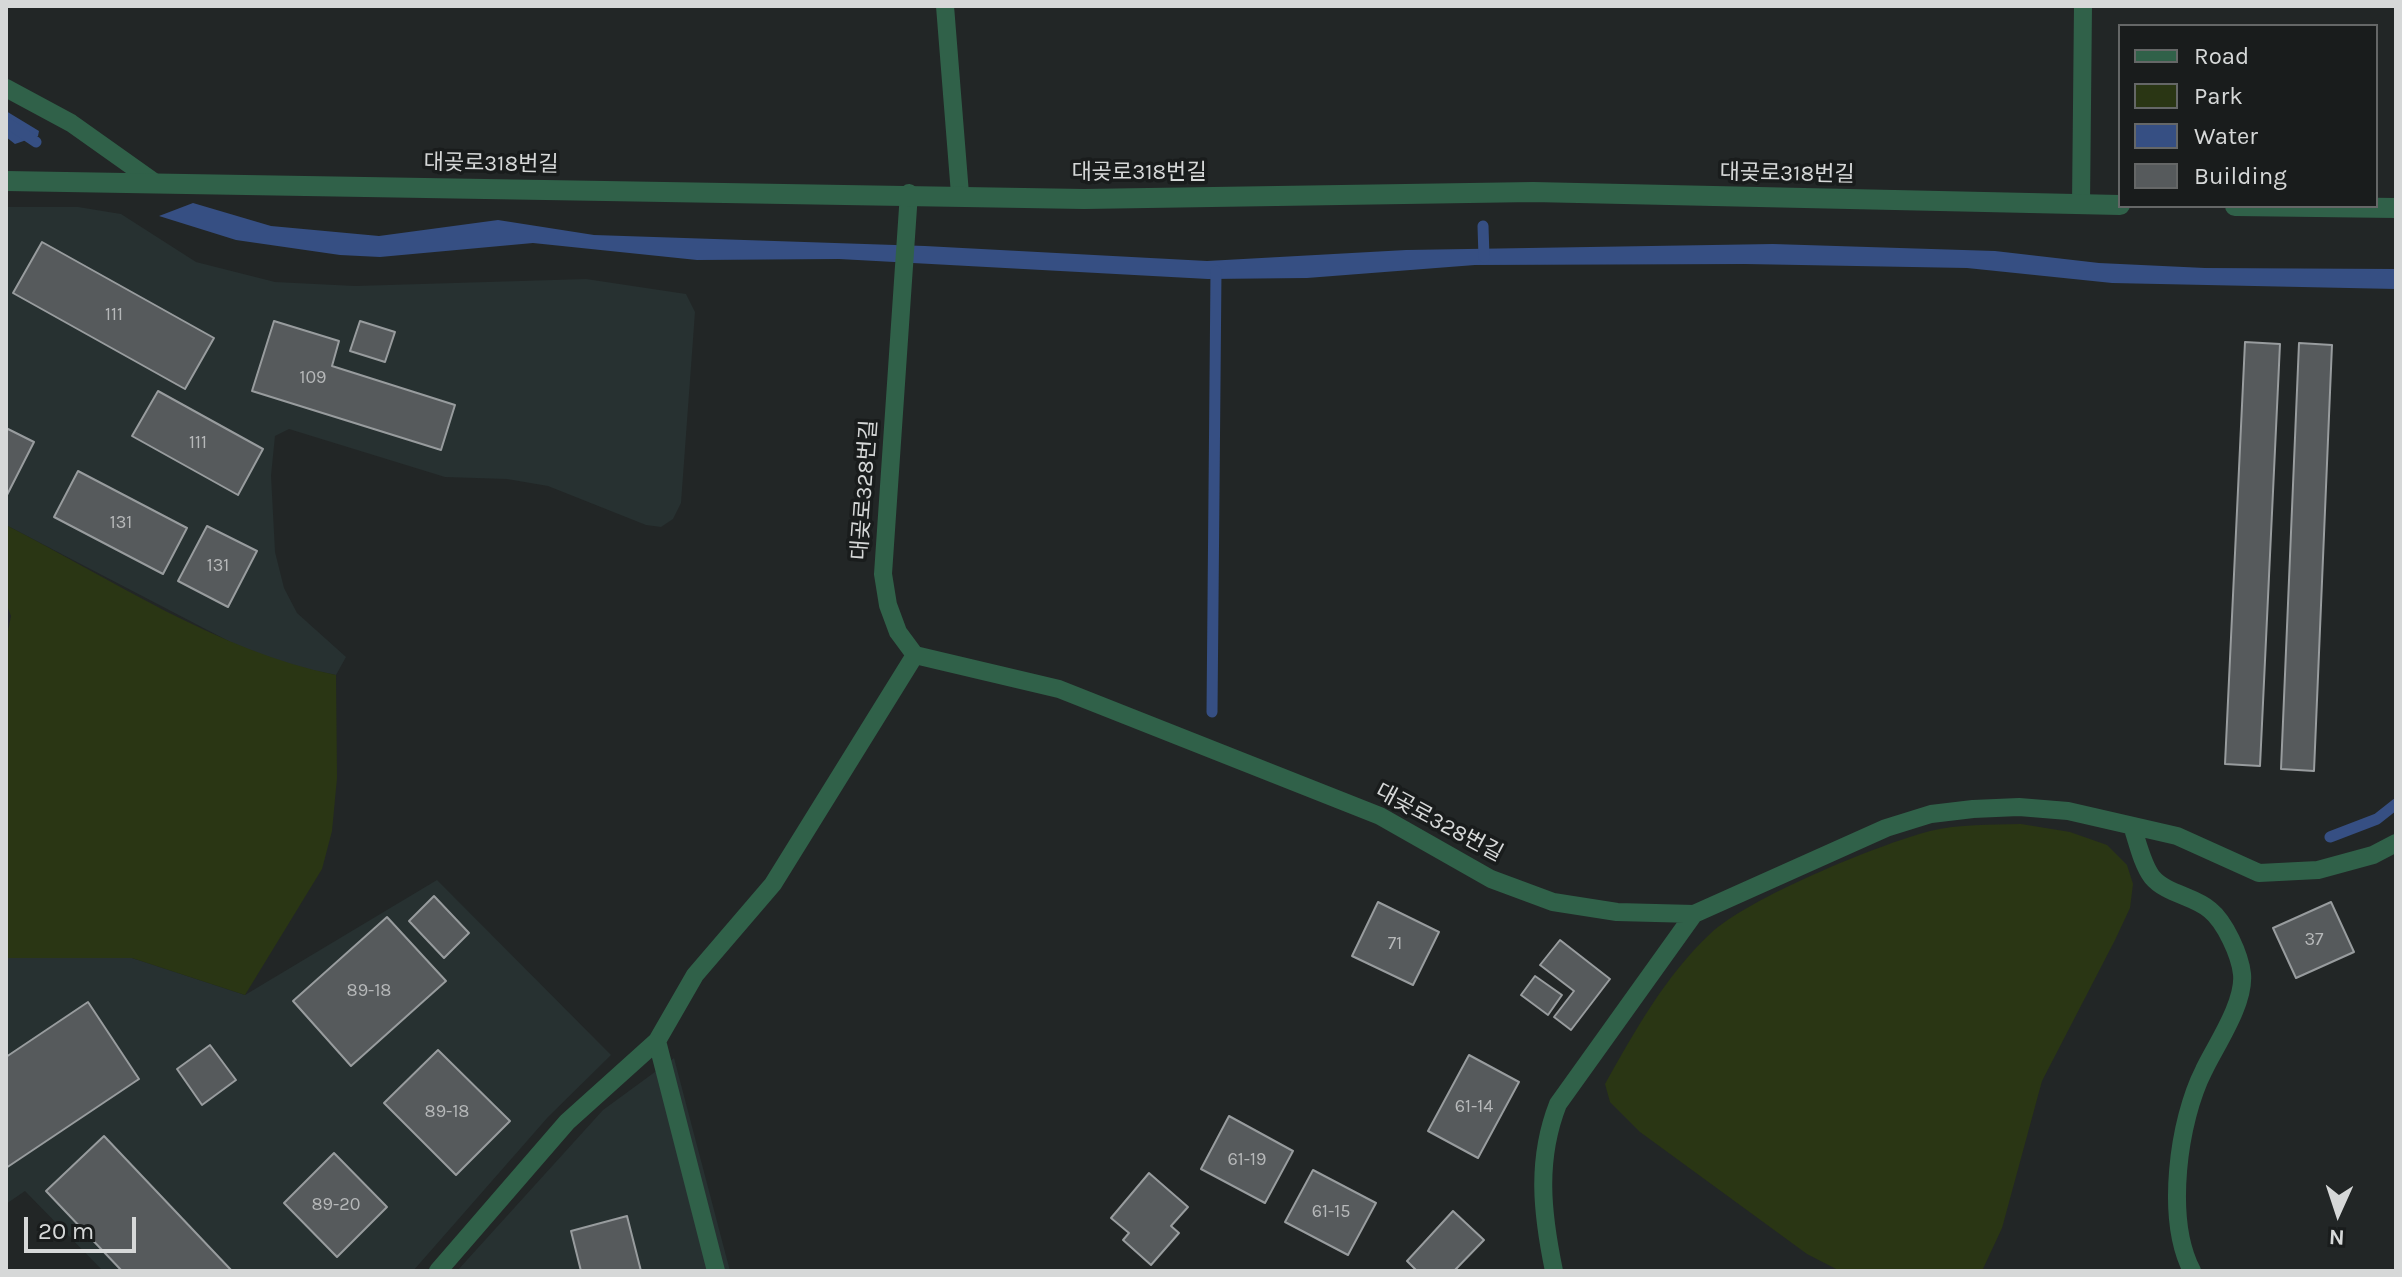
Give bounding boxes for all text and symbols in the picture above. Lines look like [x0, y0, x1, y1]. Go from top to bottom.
legend [2118, 24, 2378, 208]
text: Road [2194, 42, 2249, 70]
text: Park [2194, 82, 2243, 110]
text: Water [2194, 122, 2258, 150]
street label: 대곶로318번길 [423, 150, 559, 178]
street label: 대곶로318번길 [1072, 160, 1206, 186]
street label: 대곶로318번길 [1719, 160, 1855, 188]
text: Building [2194, 162, 2287, 190]
house number: 111 [105, 304, 123, 326]
house number: 109 [299, 367, 327, 389]
street label: 대곶로328번길 [847, 419, 883, 561]
house number: 111 [189, 432, 207, 454]
house number: 131 [110, 512, 132, 534]
house number: 131 [207, 555, 229, 577]
street label: 대곶로328번길 [1371, 778, 1507, 868]
house number: 37 [2304, 929, 2324, 951]
house number: 71 [1388, 933, 1402, 955]
house number: 89-18 [347, 980, 391, 1002]
house number: 61-14 [1455, 1096, 1493, 1118]
house number: 89-18 [425, 1101, 469, 1123]
house number: 61-19 [1228, 1149, 1266, 1171]
north arrow [2298, 1173, 2378, 1253]
house number: 89-20 [312, 1194, 360, 1216]
scale bar [28, 1201, 140, 1251]
house number: 61-15 [1312, 1201, 1350, 1223]
text: 20 m [38, 1217, 94, 1245]
text: N [2328, 1224, 2345, 1250]

